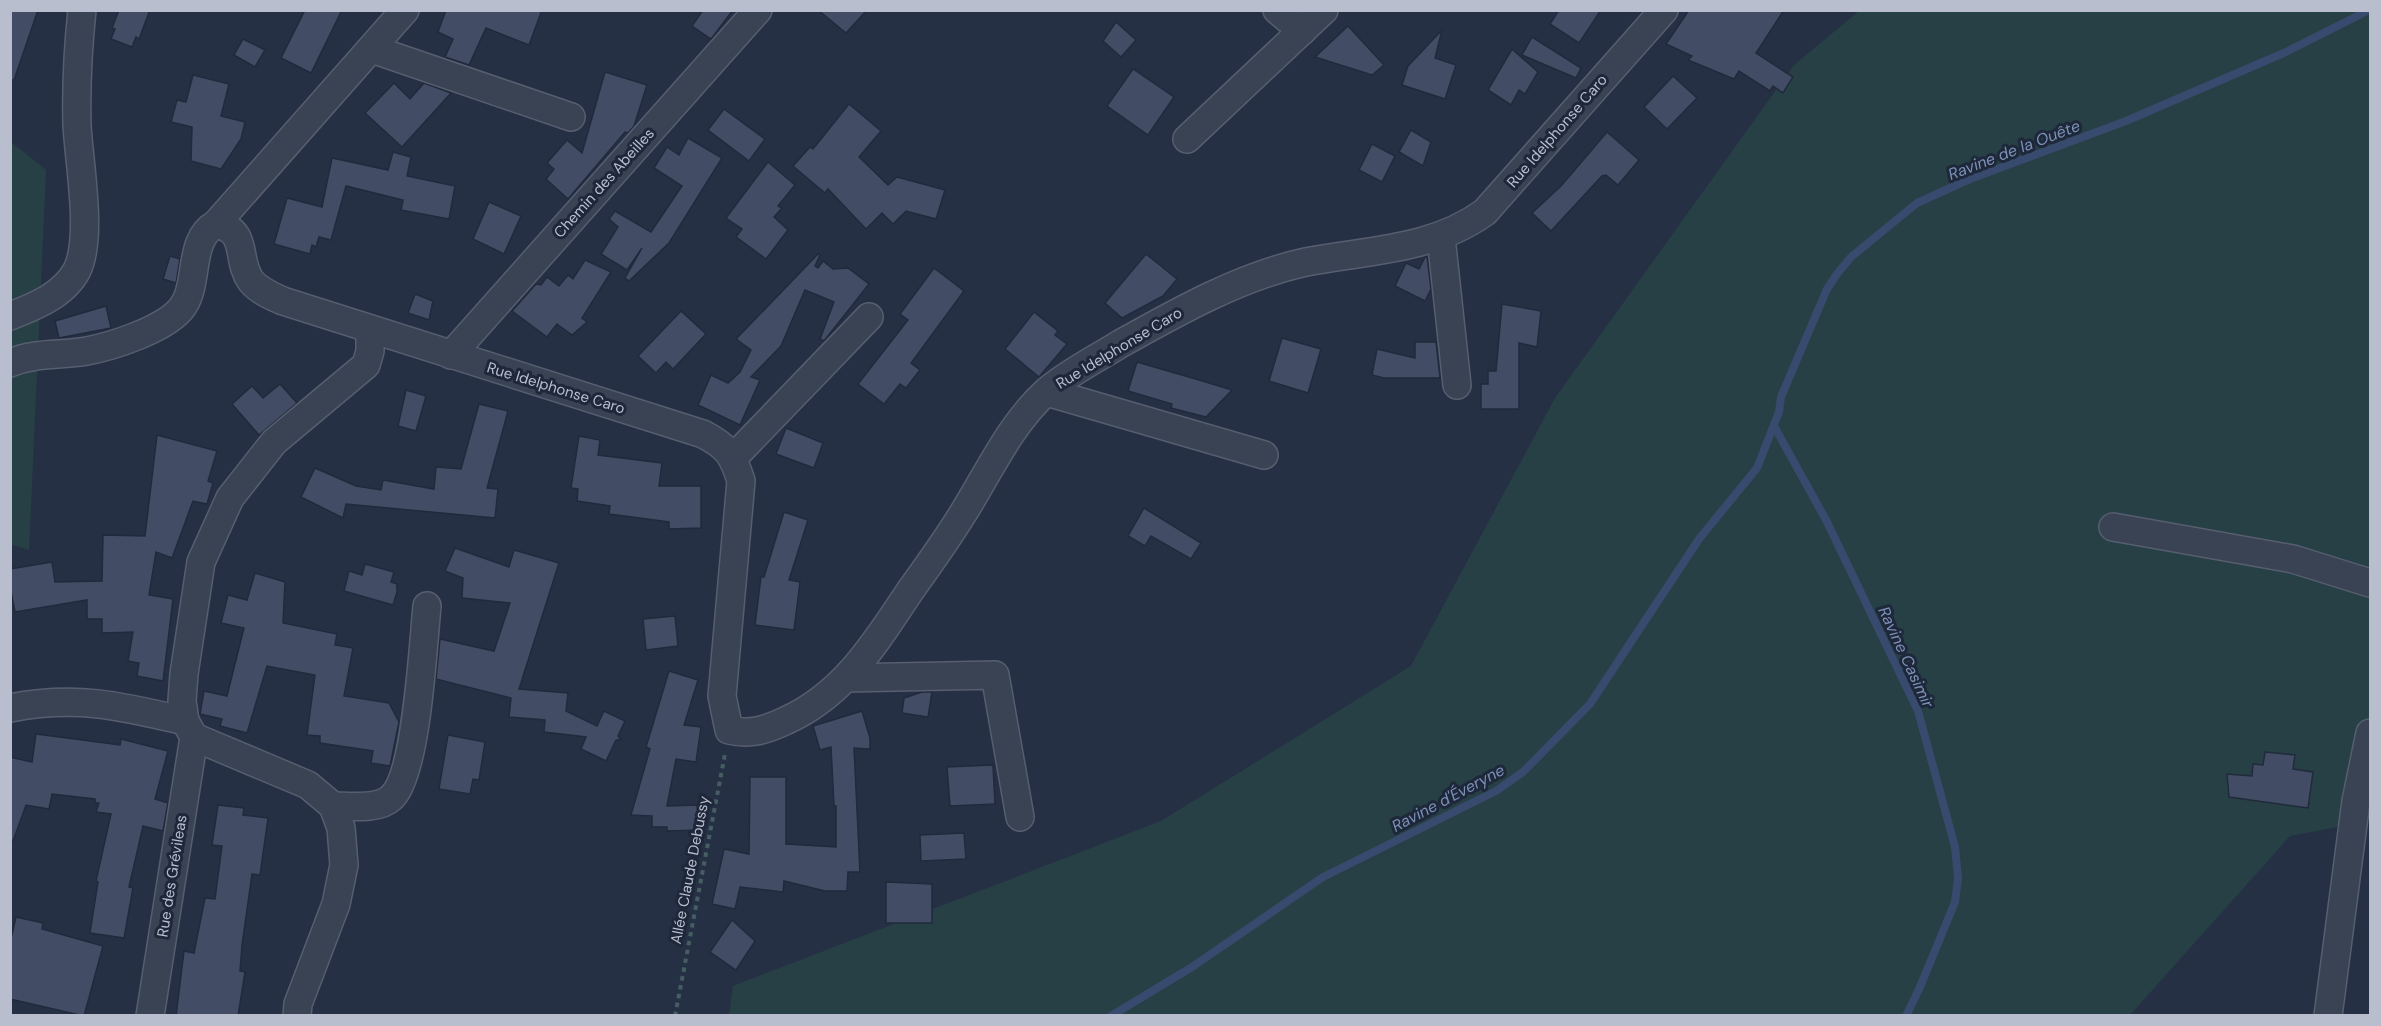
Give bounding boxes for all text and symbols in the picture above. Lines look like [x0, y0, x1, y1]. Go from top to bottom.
street label: Rue Idelphonse Caro [1502, 70, 1612, 192]
water label: Ravine de la Ouête [1945, 115, 2083, 185]
street label: Chemin des Abeilles [549, 124, 659, 242]
street label: Rue Idelphonse Caro [1052, 302, 1186, 394]
street label: Rue Idelphonse Caro [484, 357, 628, 419]
water label: Ravine Casimir [1873, 603, 1939, 712]
water label: Ravine d'Éveryne [1388, 759, 1508, 837]
street label: Allée Claude Debussy [666, 794, 714, 946]
street label: Rue des Grévileas [152, 813, 192, 939]

